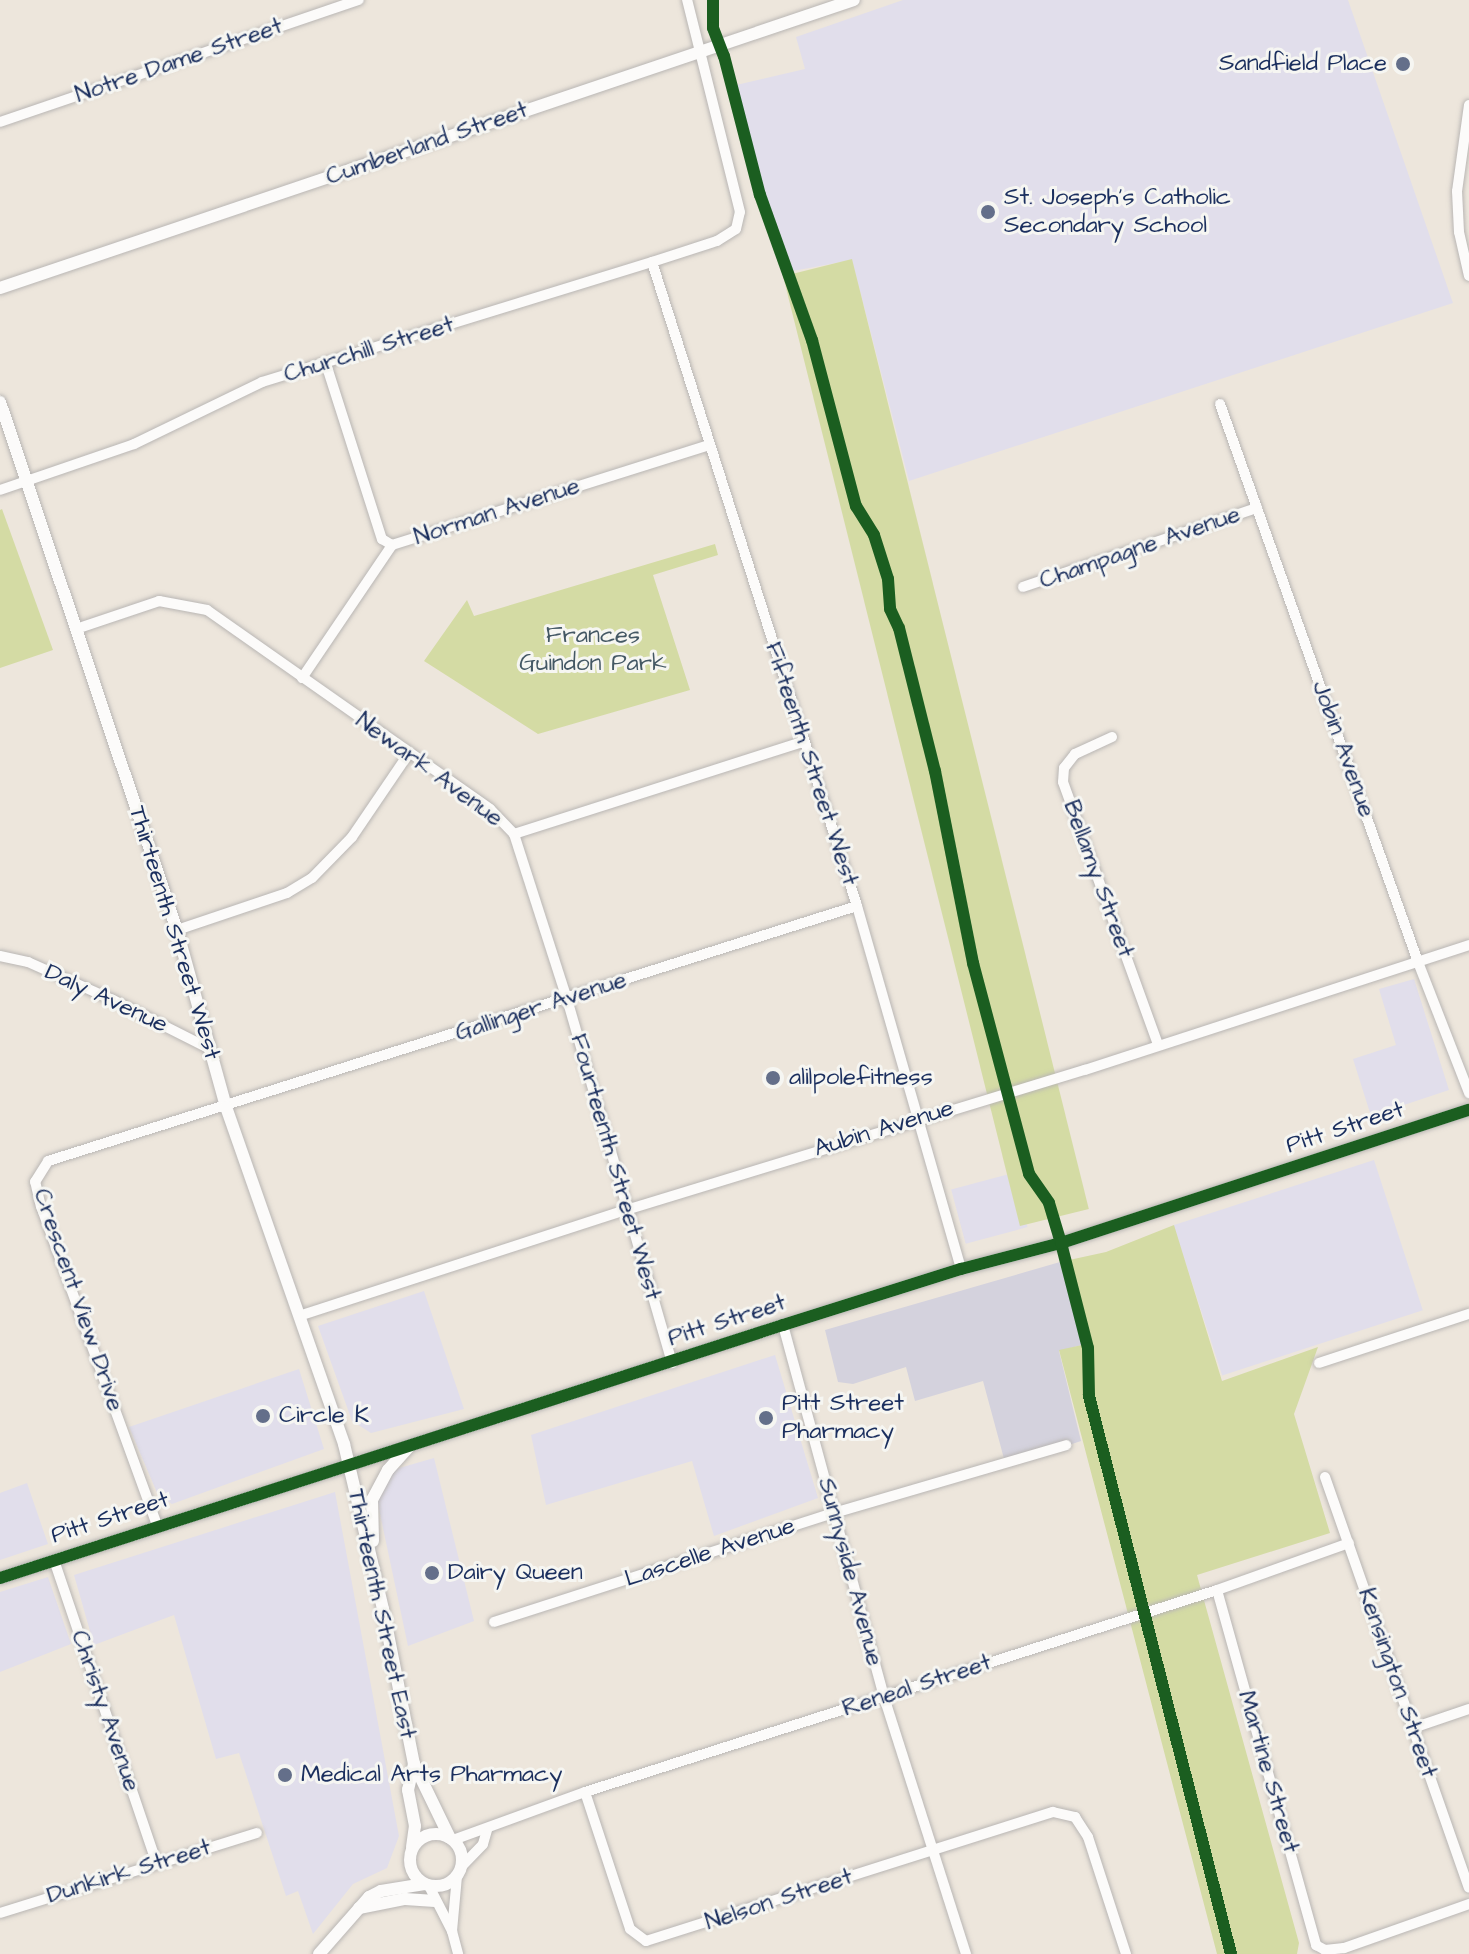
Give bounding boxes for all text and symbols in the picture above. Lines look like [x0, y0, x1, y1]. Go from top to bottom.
street label: Notre Dame Street [72, 12, 286, 110]
place label: Sandfield Place [1219, 50, 1387, 78]
marker: Sandfield Place [1394, 55, 1412, 73]
street label: Cumberland Street [322, 96, 532, 192]
place label: St. Joseph's Catholic Secondary School [1004, 184, 1231, 240]
marker: St. Joseph's Catholic Secondary School [979, 203, 997, 221]
street label: Churchill Street [281, 310, 457, 390]
street label: Norman Avenue [411, 472, 583, 552]
street label: Champagne Avenue [1036, 500, 1244, 596]
park label: Frances Guindon Park [519, 622, 667, 678]
street label: Fifteenth Street West [758, 639, 864, 889]
street label: Jobin Avenue [1305, 677, 1381, 821]
street label: Newark Avenue [350, 707, 508, 833]
street label: Bellamy Street [1056, 796, 1140, 962]
street label: Thirteenth Street West [122, 803, 226, 1063]
street label: Daly Avenue [40, 958, 172, 1040]
street label: Gallinger Avenue [452, 966, 630, 1048]
street label: Fourteenth Street West [563, 1031, 667, 1303]
place label: alilpolefitness [789, 1064, 933, 1092]
marker: alilpolefitness [764, 1069, 782, 1087]
street label: Aubin Avenue [811, 1094, 957, 1164]
street label: Pitt Street [1283, 1095, 1407, 1161]
street label: Crescent View Drive [26, 1185, 130, 1415]
street label: Pitt Street [665, 1288, 789, 1354]
place label: Pitt Street Pharmacy [782, 1390, 904, 1446]
place label: Circle K [279, 1402, 369, 1430]
marker: Circle K [254, 1407, 272, 1425]
marker: Pitt Street Pharmacy [757, 1409, 775, 1427]
street label: Sunnyside Avenue [811, 1475, 889, 1669]
street label: Pitt Street [48, 1485, 172, 1551]
street label: Thirteenth Street East [340, 1487, 422, 1741]
street label: Lascelle Avenue [621, 1512, 799, 1594]
place label: Dairy Queen [448, 1559, 583, 1587]
marker: Dairy Queen [423, 1564, 441, 1582]
street label: Kensington Street [1351, 1585, 1443, 1781]
street label: Christy Avenue [64, 1627, 146, 1795]
street label: Reneal Street [839, 1648, 995, 1724]
street label: Martine Street [1231, 1688, 1305, 1856]
place label: Medical Arts Pharmacy [301, 1761, 562, 1789]
marker: Medical Arts Pharmacy [276, 1766, 294, 1784]
street label: Dunkirk Street [44, 1833, 214, 1911]
street label: Nelson Street [702, 1863, 856, 1937]

